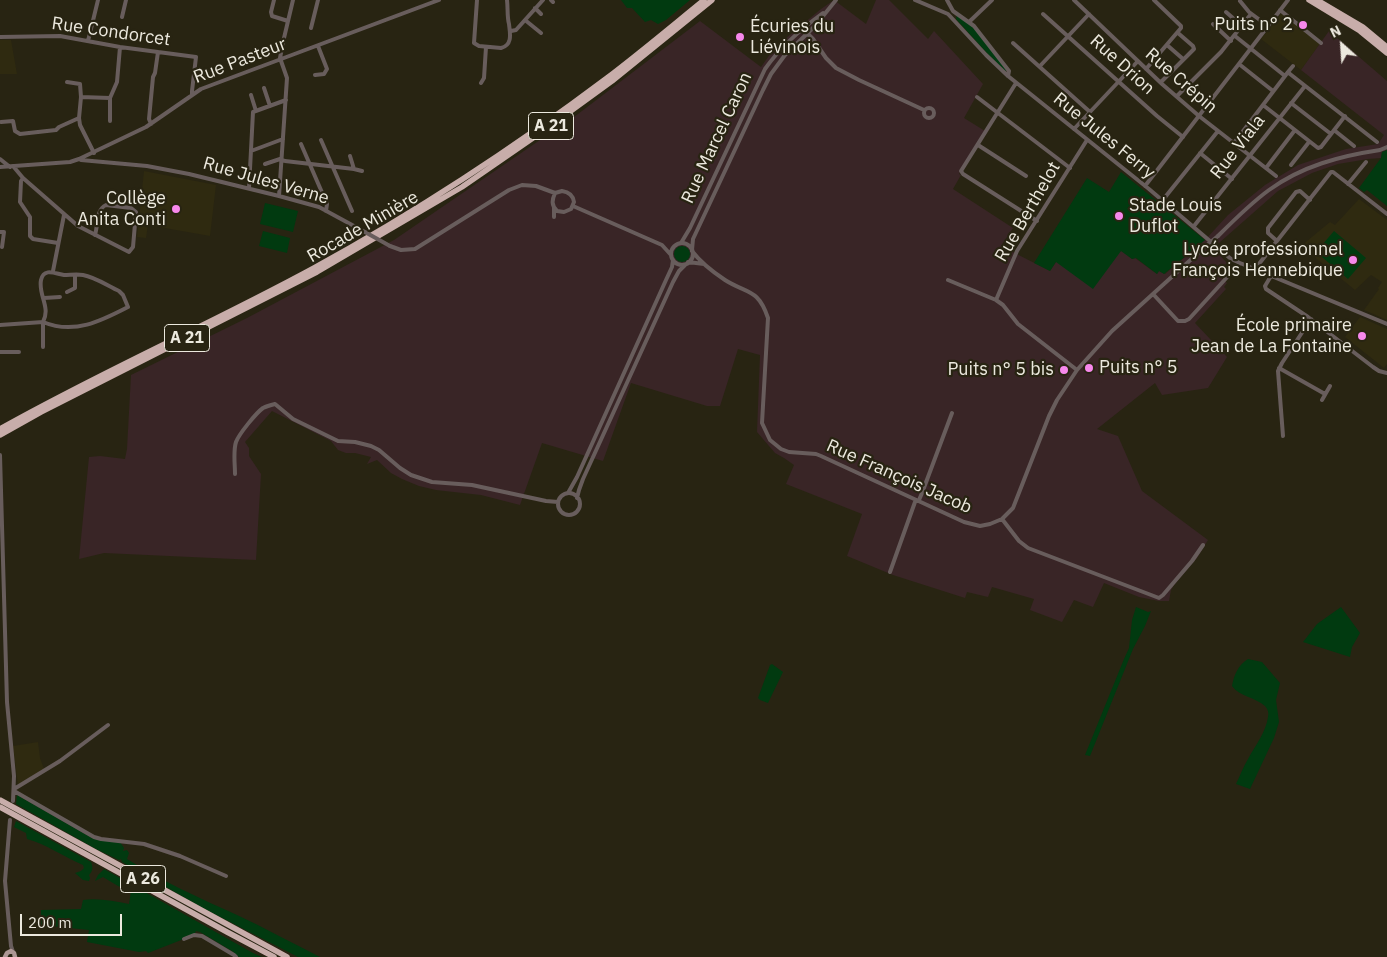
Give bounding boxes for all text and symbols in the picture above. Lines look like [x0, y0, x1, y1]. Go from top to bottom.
street label: Rue Condorcet [50, 13, 172, 51]
place label: Puits n° 2 [1214, 14, 1293, 36]
place label: Écuries du Liévinois [750, 16, 834, 58]
marker: Puits n° 2 [1297, 19, 1309, 31]
north arrow [1317, 20, 1367, 70]
text: N [1327, 21, 1344, 42]
street label: Rue Drion [1085, 30, 1159, 100]
marker: Écuries du Liévinois [734, 31, 746, 43]
street label: Rue Pasteur [190, 33, 290, 89]
street label: Rue Crépin [1140, 44, 1222, 118]
street label: Rue Marcel Caron [677, 69, 757, 207]
street label: Rue Jules Ferry [1049, 88, 1159, 184]
street label: Rue Viala [1206, 111, 1270, 183]
road number: A 21 [528, 112, 574, 140]
street label: Rue Jules Verne [200, 153, 332, 209]
street label: Rue Berthelot [991, 158, 1065, 266]
street label: Rocade Minière [304, 186, 422, 268]
place label: Collège Anita Conti [77, 188, 166, 230]
place label: Stade Louis Duflot [1129, 195, 1222, 238]
marker: Collège Anita Conti [170, 203, 182, 215]
marker: Stade Louis Duflot [1113, 210, 1125, 222]
place label: Lycée professionnel François Hennebique [1172, 239, 1343, 282]
marker: Lycée professionnel François Hennebique [1347, 254, 1359, 266]
place label: École primaire Jean de La Fontaine [1191, 315, 1352, 358]
road number: A 21 [164, 324, 210, 352]
marker: École primaire Jean de La Fontaine [1356, 330, 1368, 342]
place label: Puits n° 5 [1099, 357, 1178, 379]
place label: Puits n° 5 bis [947, 359, 1054, 381]
marker: Puits n° 5 [1083, 362, 1095, 374]
marker: Puits n° 5 bis [1058, 364, 1070, 376]
street label: Rue François Jacob [823, 435, 975, 519]
road number: A 26 [120, 866, 166, 892]
scale bar [22, 904, 125, 936]
text: 200 m [28, 913, 72, 932]

